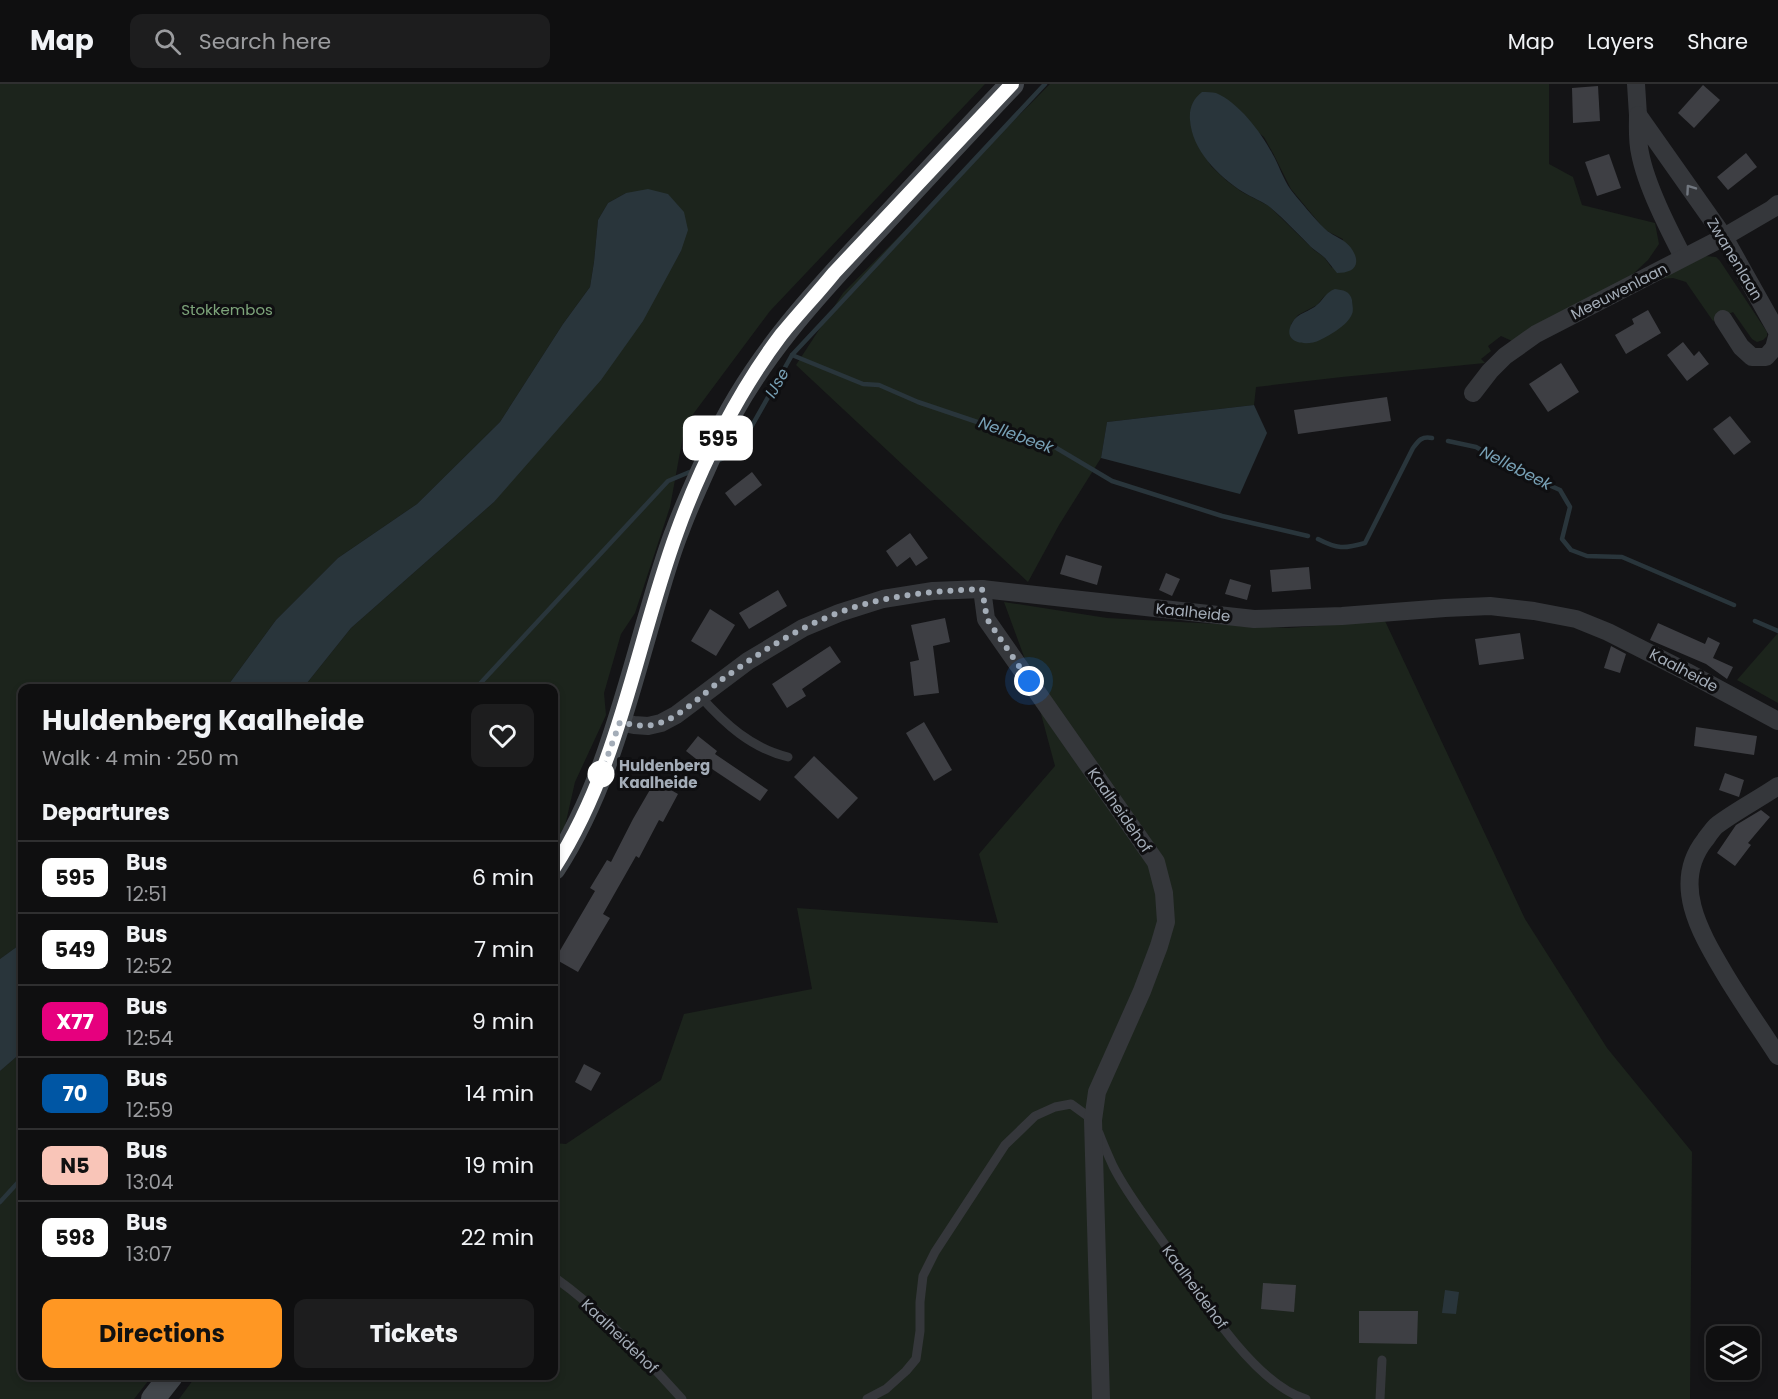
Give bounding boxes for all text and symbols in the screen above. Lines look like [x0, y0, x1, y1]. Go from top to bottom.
search box [130, 14, 550, 68]
text: Map [30, 21, 94, 60]
icon: search [151, 25, 184, 58]
text: Search here [199, 26, 331, 57]
text: Map [1508, 27, 1554, 56]
text: Layers [1587, 27, 1654, 56]
text: Share [1687, 27, 1748, 56]
one-way arrow [1686, 184, 1697, 195]
street label: Zwanenlaan [1702, 214, 1768, 304]
street label: Meeuwenlaan [1567, 258, 1671, 324]
park label: Stokkembos [181, 299, 273, 320]
water label: IJse [759, 364, 795, 402]
water label: Nellebeek [975, 411, 1057, 459]
line badge: 595 [684, 418, 752, 458]
text: 595 [698, 424, 738, 453]
water label: Nellebeek [1476, 440, 1557, 496]
street label: Kaalheide [1155, 598, 1231, 626]
street label: Kaalheide [1646, 643, 1722, 697]
your location [1014, 666, 1044, 696]
text: Huldenberg Kaalheide [42, 701, 364, 740]
button: heart [471, 704, 534, 767]
text: Walk · 4 min · 250 m [42, 744, 239, 772]
place label: Huldenberg Kaalheide [619, 755, 710, 793]
marker: Huldenberg Kaalheide [588, 761, 614, 787]
street label: Kaalheidehof [1083, 763, 1157, 857]
text: Departures [42, 797, 170, 828]
text: Bus [126, 847, 168, 878]
text: 6 min [472, 862, 534, 893]
text: 595 [55, 863, 95, 892]
text: 12:51 [126, 880, 167, 908]
text: Bus [126, 919, 168, 950]
text: 7 min [474, 934, 534, 965]
text: 549 [55, 935, 95, 964]
text: 12:52 [126, 952, 172, 980]
text: Bus [126, 991, 168, 1022]
text: 9 min [472, 1006, 534, 1037]
text: X77 [56, 1007, 94, 1036]
text: 12:54 [126, 1024, 173, 1052]
text: Bus [126, 1063, 168, 1094]
text: 14 min [465, 1078, 534, 1109]
text: 70 [63, 1079, 87, 1108]
text: 12:59 [126, 1096, 173, 1124]
text: Bus [126, 1135, 168, 1166]
text: 19 min [465, 1150, 534, 1181]
text: N5 [60, 1151, 90, 1180]
text: 13:04 [126, 1168, 174, 1196]
text: Bus [126, 1207, 168, 1238]
text: 22 min [461, 1222, 534, 1253]
text: 598 [55, 1223, 95, 1252]
text: 13:07 [126, 1240, 172, 1268]
street label: Kaalheidehof [1157, 1241, 1233, 1333]
street label: Kaalheidehof [577, 1294, 663, 1378]
button: Directions [42, 1299, 282, 1368]
button: Tickets [294, 1299, 534, 1368]
map controls [1706, 1326, 1760, 1380]
button: layers [1706, 1326, 1760, 1380]

